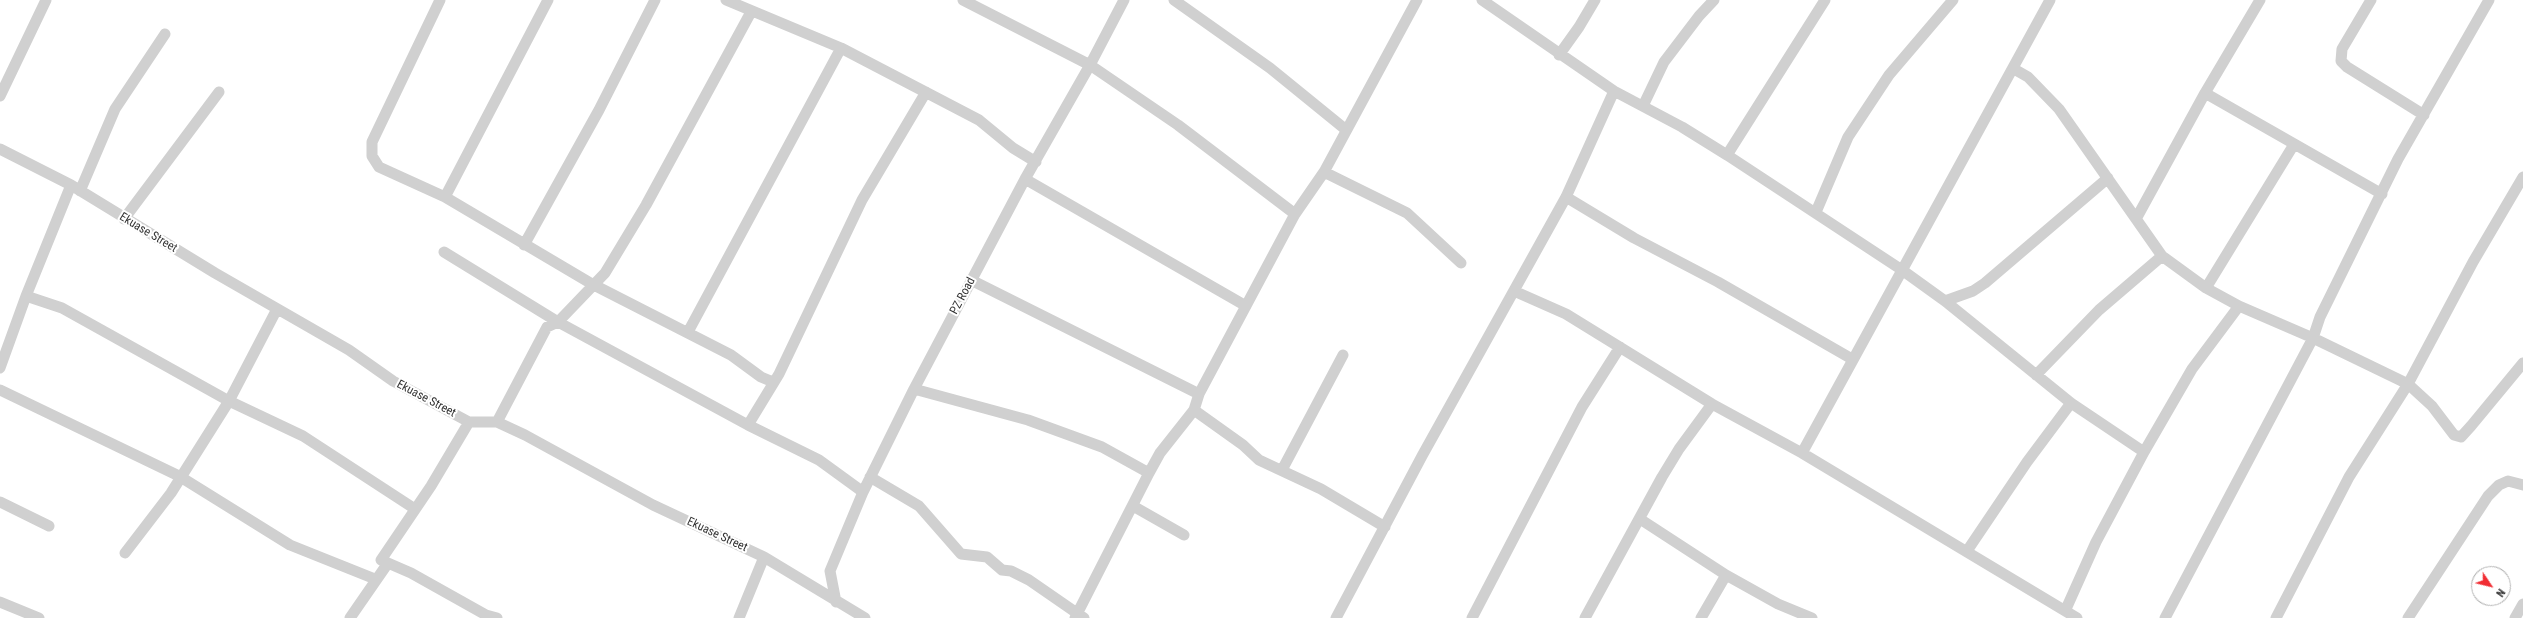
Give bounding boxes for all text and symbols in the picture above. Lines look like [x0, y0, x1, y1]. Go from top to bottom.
street label: Ekuase Street [116, 210, 180, 256]
street label: PZ Road [947, 275, 979, 317]
street label: Ekuase Street [394, 377, 458, 421]
street label: Ekuase Street [685, 515, 749, 555]
north arrow [2471, 566, 2511, 606]
text: N [2493, 586, 2508, 599]

